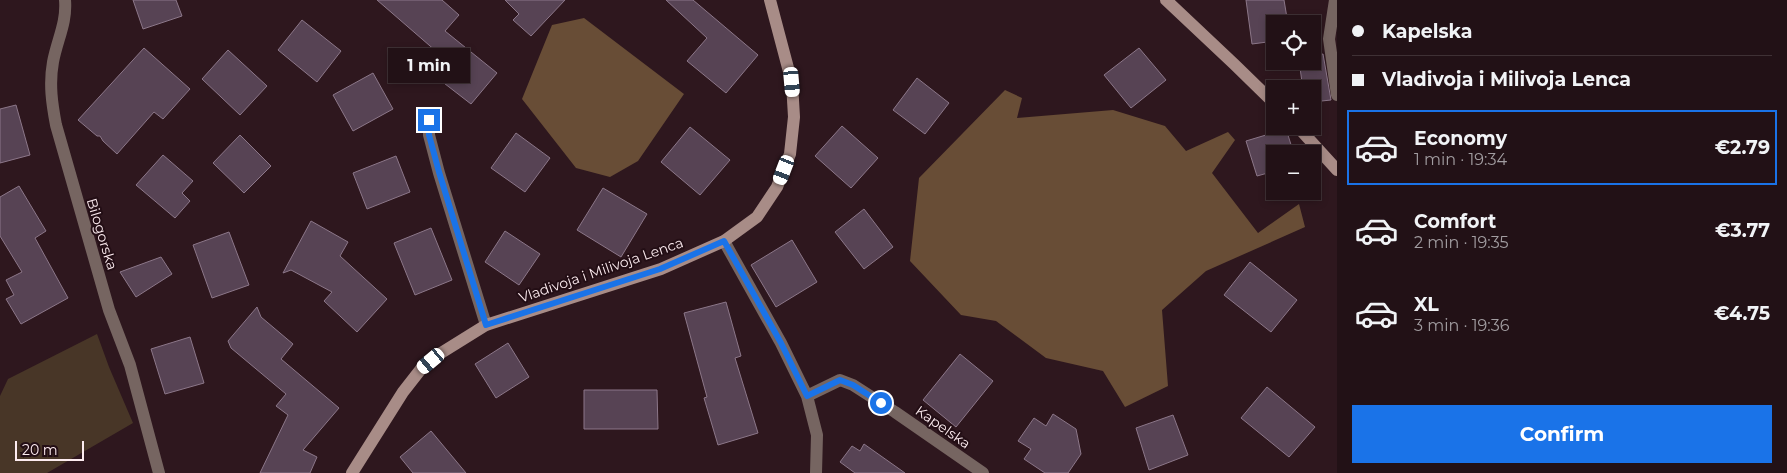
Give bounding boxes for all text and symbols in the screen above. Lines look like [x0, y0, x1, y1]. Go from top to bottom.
map controls [1266, 15, 1321, 200]
button: locate [1266, 15, 1321, 70]
text: Kapelska [1382, 20, 1472, 43]
callout: 1 min [388, 48, 470, 82]
text: 1 min [407, 56, 451, 75]
car [783, 66, 800, 98]
text: Vladivoja i Milivoja Lenca [1382, 68, 1631, 91]
button: + [1266, 80, 1321, 135]
route end [418, 109, 440, 131]
icon: car [1354, 125, 1399, 170]
text: Economy [1414, 127, 1507, 150]
text: €2.79 [1715, 136, 1770, 159]
button: − [1266, 145, 1321, 200]
text: 1 min · 19:34 [1414, 150, 1507, 169]
car [771, 153, 796, 187]
street label: Bilogorska [83, 196, 121, 272]
icon: car [1354, 208, 1399, 253]
text: Comfort [1414, 210, 1496, 233]
text: €3.77 [1715, 219, 1770, 242]
street label: Vladivoja i Milivoja Lenca [516, 233, 686, 307]
text: 2 min · 19:35 [1414, 233, 1509, 252]
icon: car [1354, 291, 1399, 336]
text: XL [1414, 293, 1439, 316]
text: €4.75 [1714, 302, 1770, 325]
text: 3 min · 19:36 [1414, 316, 1509, 335]
car [414, 346, 447, 376]
route start [870, 392, 892, 414]
street label: Kapelska [912, 402, 974, 452]
button: Confirm [1352, 405, 1772, 463]
scale bar [15, 438, 84, 461]
text: 20 m [22, 441, 58, 459]

